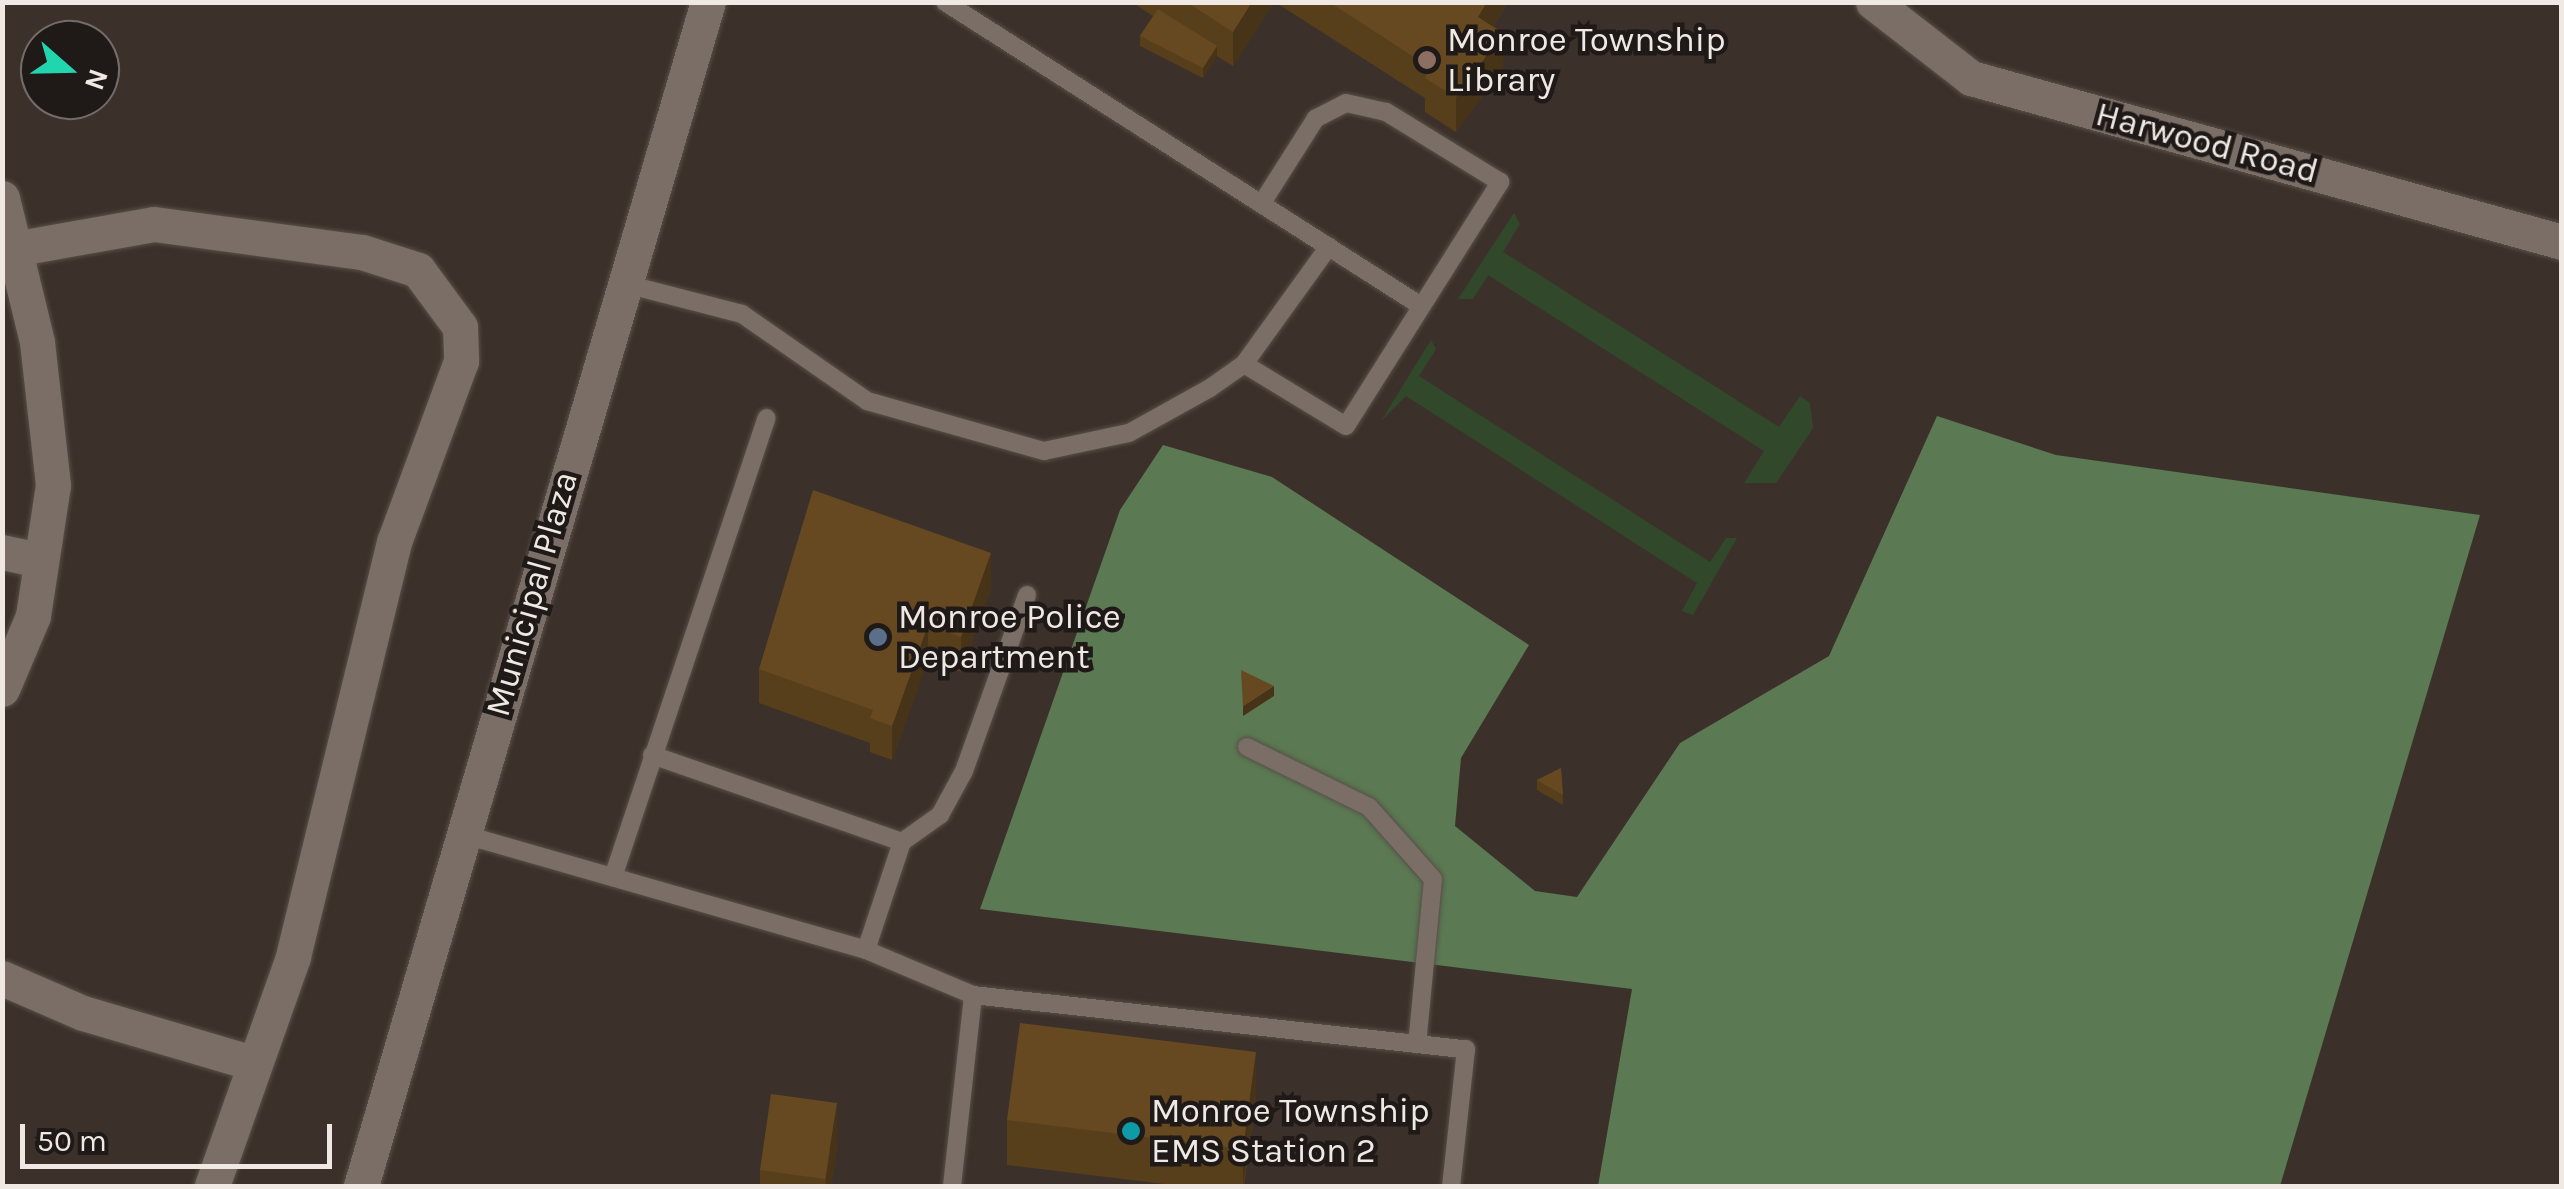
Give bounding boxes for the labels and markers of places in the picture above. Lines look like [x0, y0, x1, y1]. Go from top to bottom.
place label: Monroe Township Library [1447, 19, 1726, 101]
marker: Monroe Township Library [1416, 49, 1438, 71]
place label: Monroe Police Department [898, 596, 1121, 678]
marker: Monroe Police Department [867, 626, 889, 648]
place label: Monroe Township EMS Station 2 [1151, 1090, 1430, 1172]
marker: Monroe Township EMS Station 2 [1120, 1120, 1142, 1142]

